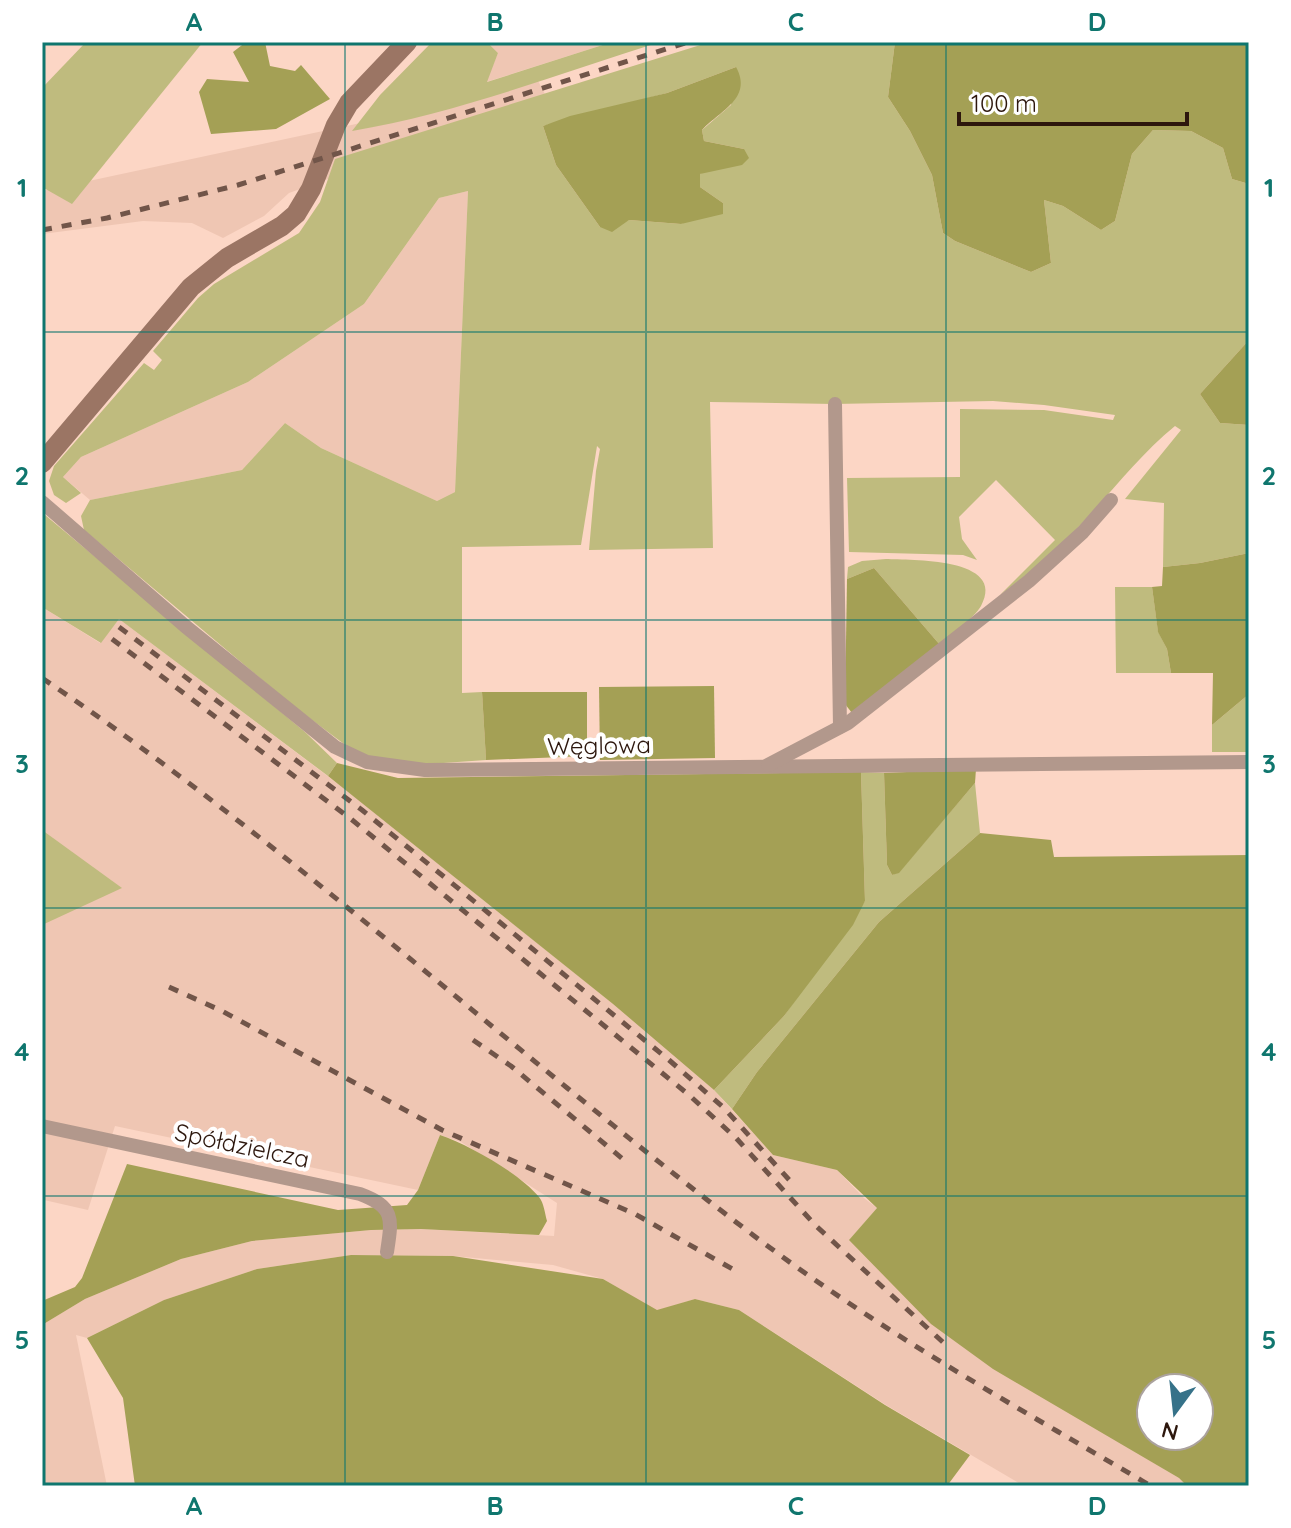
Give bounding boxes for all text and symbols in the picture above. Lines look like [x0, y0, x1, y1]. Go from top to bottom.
text: A [186, 5, 203, 38]
text: B [486, 5, 504, 38]
text: C [788, 5, 804, 38]
text: D [1088, 5, 1106, 38]
scale bar [959, 76, 1187, 126]
text: 100 m [971, 88, 1037, 118]
text: 1 [17, 171, 27, 204]
text: 1 [1264, 171, 1274, 204]
text: 2 [15, 459, 29, 492]
text: 2 [1262, 459, 1276, 492]
street label: Węglowa [547, 729, 651, 761]
text: 3 [15, 747, 29, 780]
text: 3 [1262, 747, 1276, 780]
text: 4 [14, 1035, 30, 1068]
text: 4 [1261, 1035, 1277, 1068]
street label: Spółdzielcza [172, 1116, 312, 1174]
text: 5 [15, 1323, 29, 1356]
text: 5 [1262, 1323, 1276, 1356]
north arrow [1135, 1372, 1215, 1452]
text: N [1158, 1416, 1181, 1447]
text: A [186, 1489, 203, 1522]
text: B [486, 1489, 504, 1522]
text: C [788, 1489, 804, 1522]
text: D [1088, 1489, 1106, 1522]

